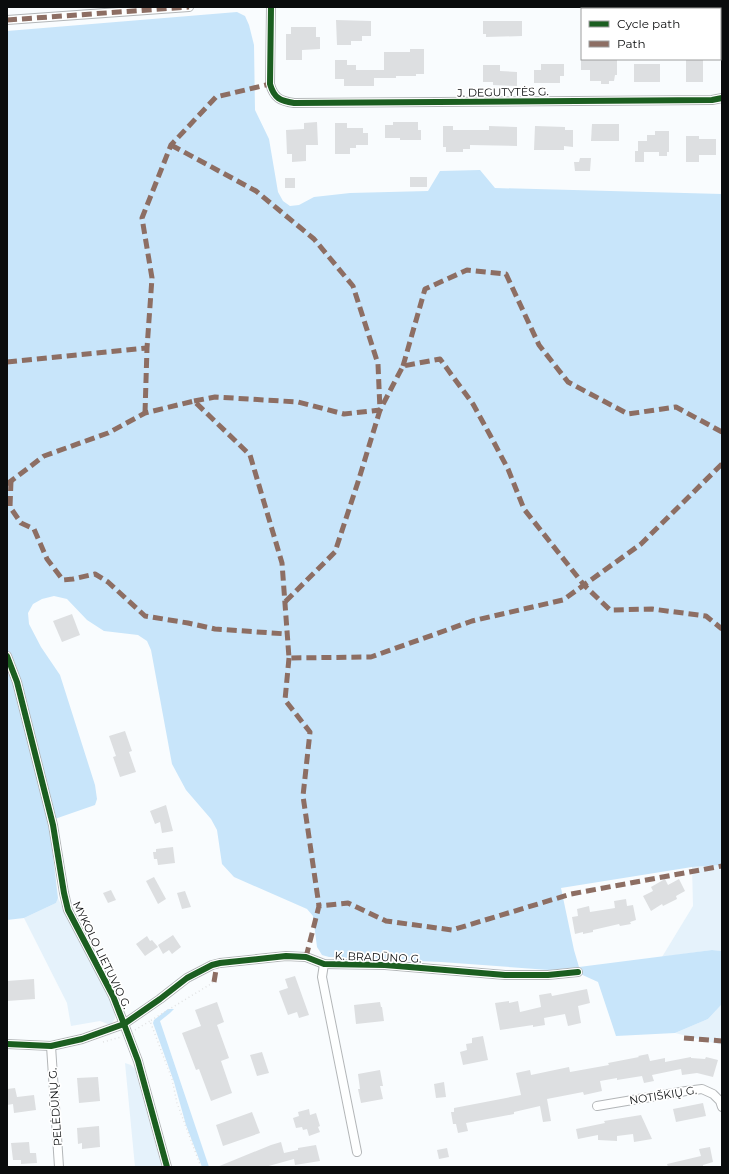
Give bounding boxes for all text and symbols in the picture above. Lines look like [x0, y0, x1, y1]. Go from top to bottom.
legend [581, 8, 721, 60]
text: Cycle path [617, 16, 680, 31]
text: Path [617, 36, 646, 51]
street label: J. DEGUTYTĖS G. [456, 84, 549, 100]
street label: MYKOLO LIETUVIO G. [70, 899, 134, 1011]
street label: K. BRADŪNO G. [334, 948, 422, 966]
street label: PELĖDŪNŲ G. [45, 1067, 65, 1147]
street label: NOTIŠKIŲ G. [628, 1083, 698, 1107]

